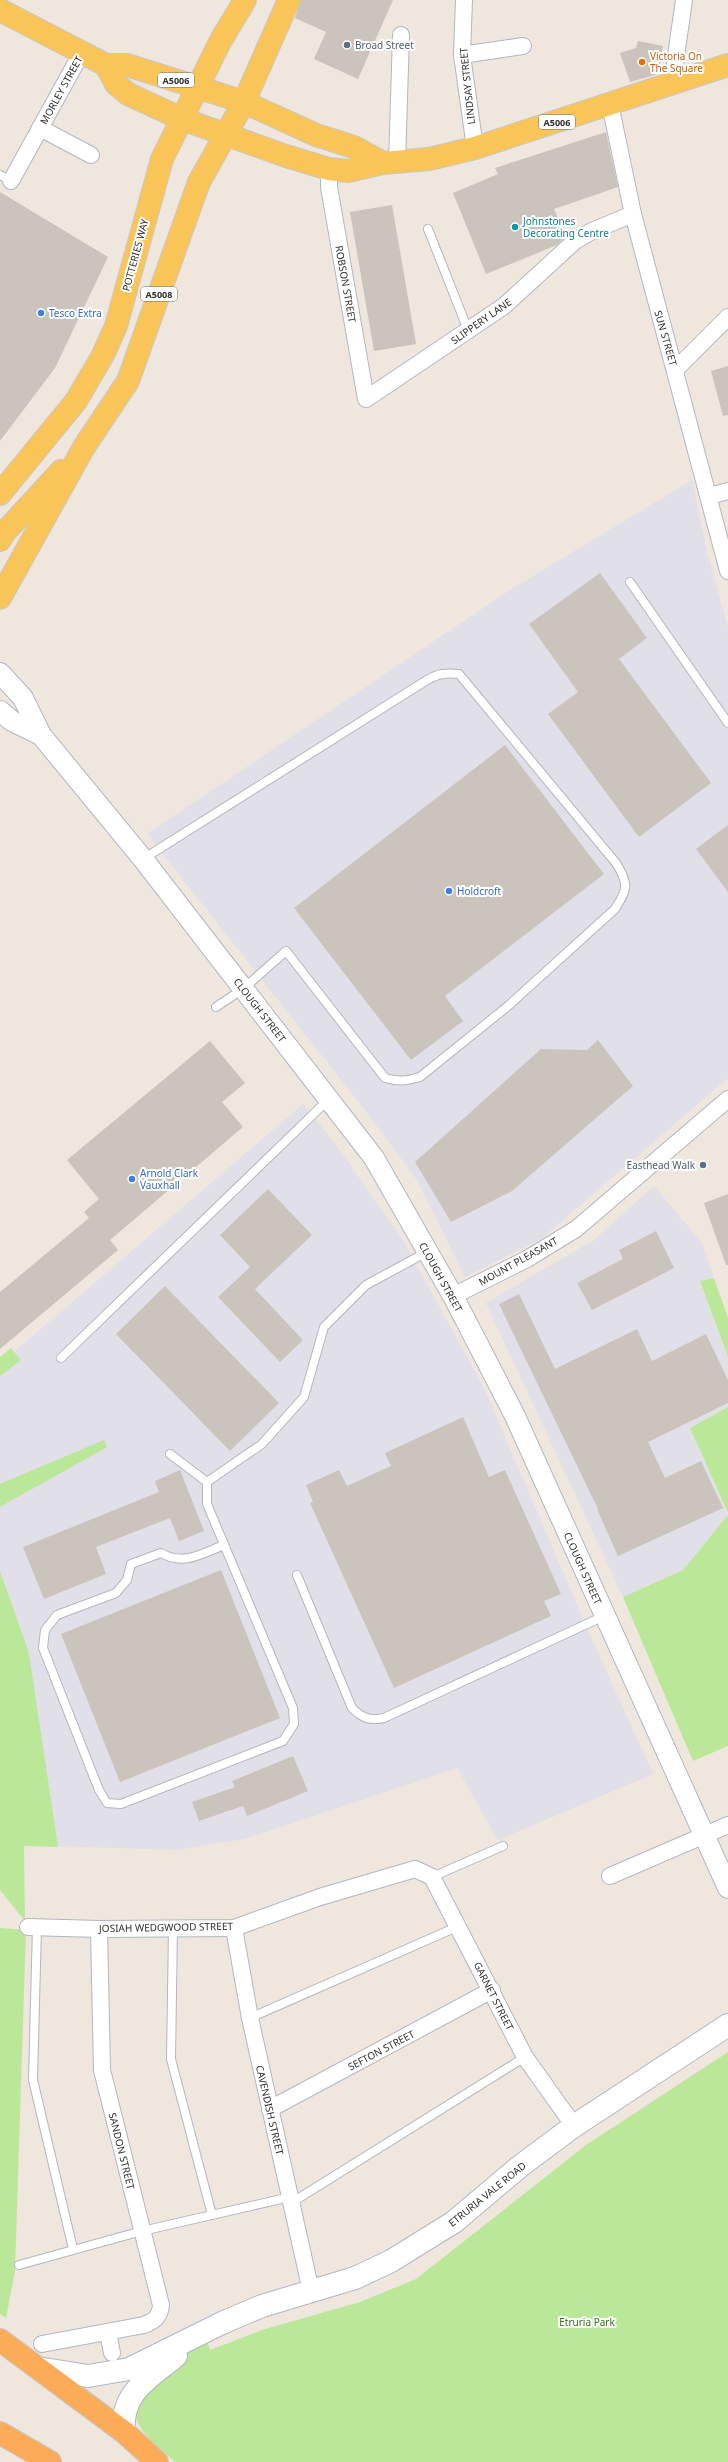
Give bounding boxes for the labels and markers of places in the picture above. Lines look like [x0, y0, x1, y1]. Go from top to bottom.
place label: Broad Street [355, 38, 414, 52]
marker: Broad Street [342, 40, 352, 50]
place label: Victoria On The Square [650, 49, 703, 75]
marker: Victoria On The Square [637, 57, 647, 67]
place label: Johnstones Decorating Centre [522, 214, 609, 240]
marker: Johnstones Decorating Centre [510, 222, 520, 232]
place label: Tesco Extra [49, 306, 102, 320]
marker: Tesco Extra [36, 308, 46, 318]
place label: Holdcroft [457, 884, 501, 898]
marker: Holdcroft [444, 886, 454, 896]
place label: Easthead Walk [627, 1158, 696, 1172]
marker: Easthead Walk [698, 1160, 708, 1170]
place label: Arnold Clark Vauxhall [140, 1166, 199, 1192]
marker: Arnold Clark Vauxhall [127, 1174, 137, 1184]

